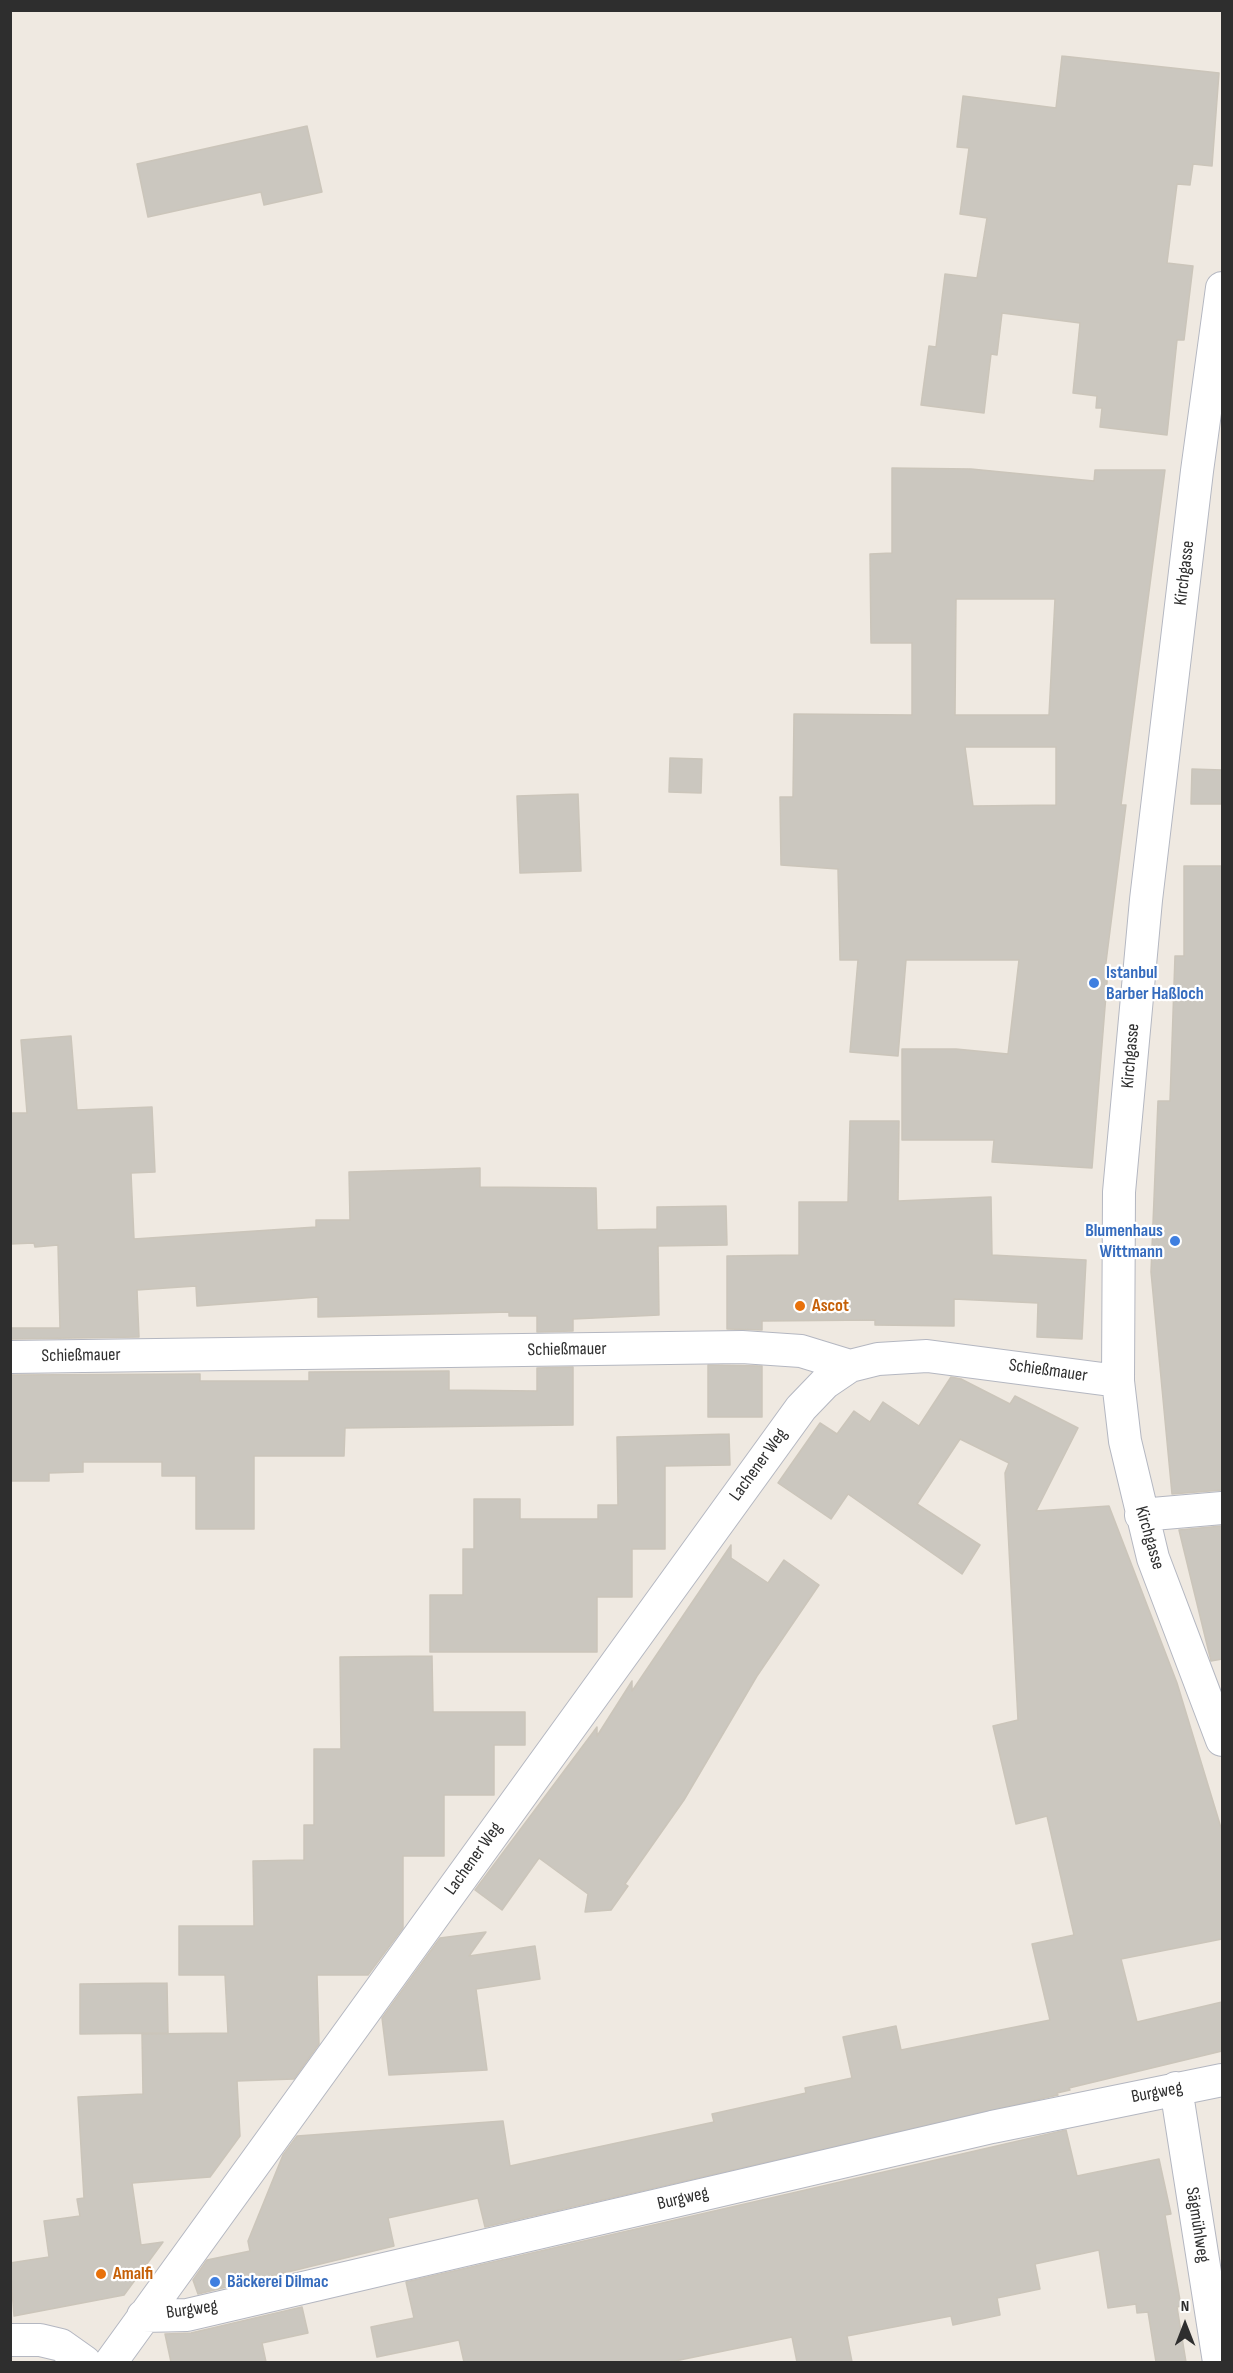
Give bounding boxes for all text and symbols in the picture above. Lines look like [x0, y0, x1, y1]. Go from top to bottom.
street label: Kirchgasse [1170, 539, 1200, 607]
place label: Istanbul Barber Haßloch [1106, 962, 1204, 1004]
marker: Istanbul Barber Haßloch [1087, 976, 1101, 990]
street label: Kirchgasse [1117, 1023, 1145, 1089]
place label: Blumenhaus Wittmann [1085, 1220, 1163, 1262]
marker: Blumenhaus Wittmann [1168, 1234, 1182, 1248]
place label: Ascot [812, 1295, 849, 1317]
marker: Ascot [793, 1299, 807, 1313]
street label: Schießmauer [527, 1339, 607, 1361]
street label: Schießmauer [41, 1345, 121, 1367]
street label: Schießmauer [1007, 1355, 1089, 1387]
street label: Lachener Weg [725, 1424, 793, 1506]
street label: Kirchgasse [1130, 1504, 1168, 1572]
street label: Lachener Weg [440, 1818, 508, 1900]
street label: Burgweg [1130, 2077, 1184, 2109]
street label: Burgweg [655, 2183, 711, 2215]
street label: Sägmühlweg [1180, 2186, 1214, 2264]
place label: Amalfi [113, 2263, 153, 2285]
marker: Amalfi [94, 2267, 108, 2281]
place label: Bäckerei Dilmac [227, 2271, 329, 2293]
marker: Bäckerei Dilmac [208, 2275, 222, 2289]
north arrow [1155, 2295, 1215, 2355]
street label: Burgweg [165, 2296, 219, 2324]
text: N [1181, 2297, 1189, 2316]

